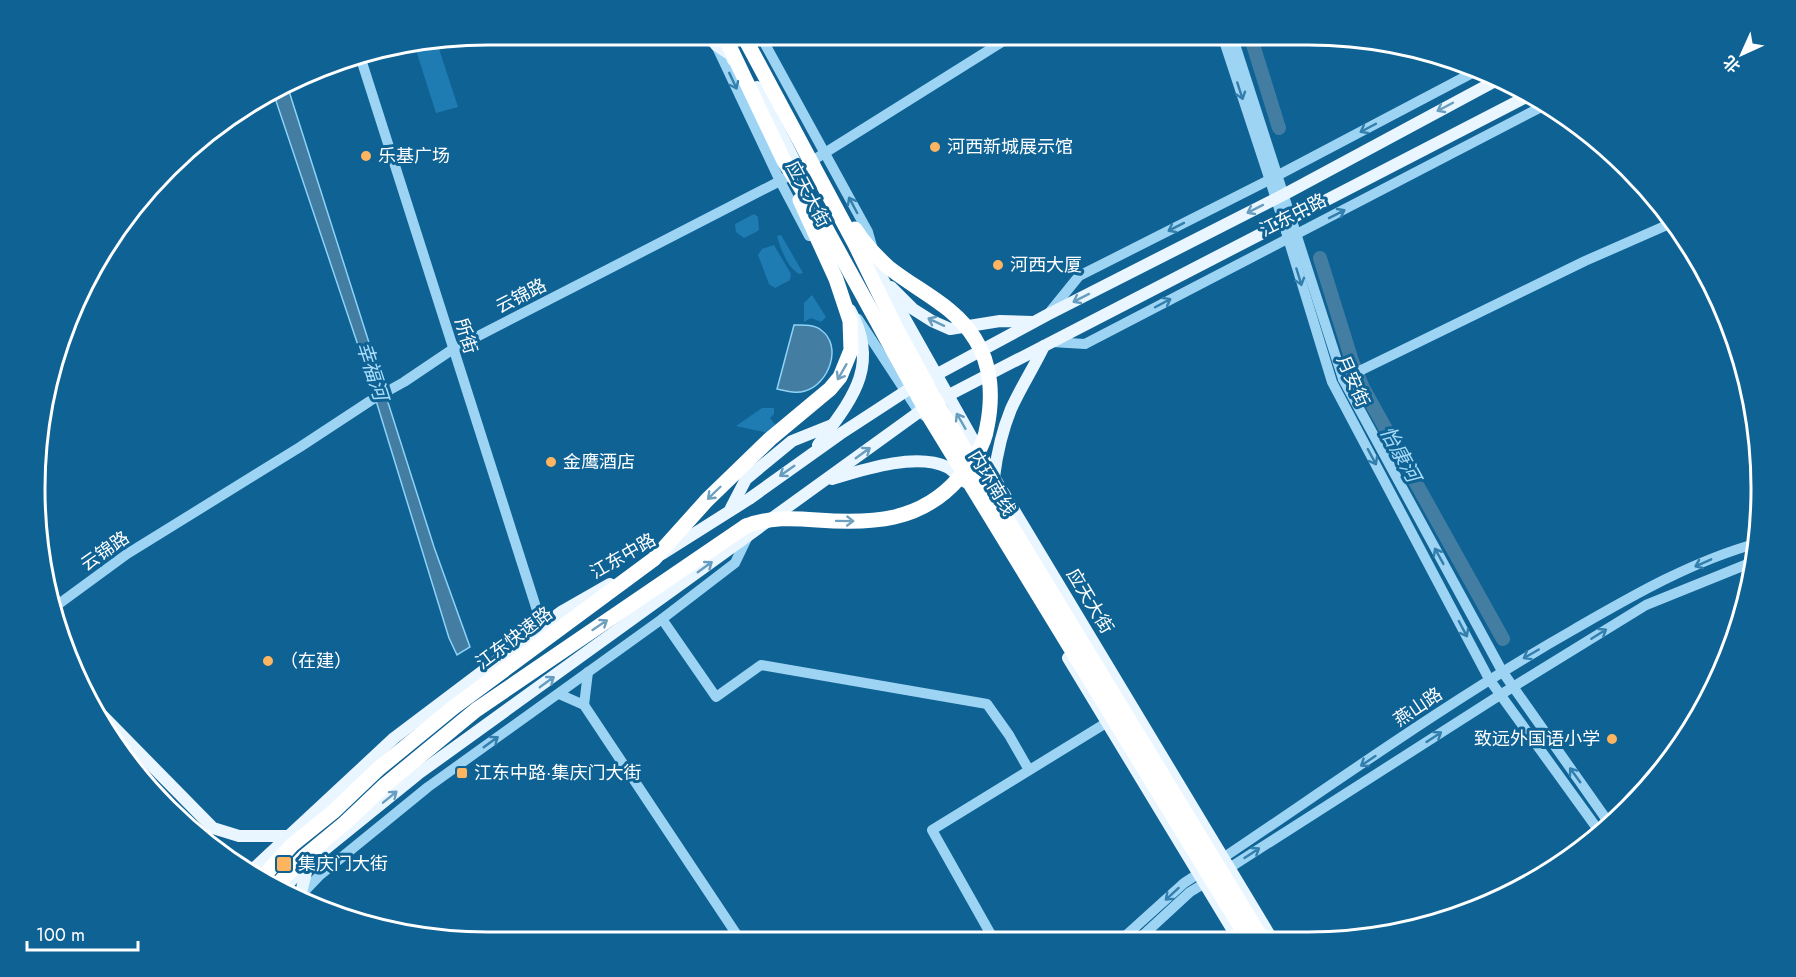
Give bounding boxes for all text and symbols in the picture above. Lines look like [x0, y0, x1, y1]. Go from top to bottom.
north arrow [1712, 24, 1772, 84]
text: 北 [1718, 50, 1746, 78]
one-way arrow [727, 72, 739, 90]
one-way arrow [1235, 81, 1246, 100]
one-way arrow [1437, 101, 1454, 113]
one-way arrow [1360, 122, 1378, 134]
place label: 河西新城展示馆 [947, 134, 1073, 160]
marker: 河西新城展示馆 [928, 140, 942, 154]
place label: 乐基广场 [378, 143, 450, 169]
marker: 乐基广场 [359, 149, 373, 163]
street label: 应天大街 [780, 156, 836, 232]
street label: 江东中路 [1255, 187, 1331, 243]
one-way arrow [847, 196, 858, 214]
one-way arrow [1246, 204, 1264, 216]
one-way arrow [1327, 207, 1345, 219]
one-way arrow [1168, 221, 1186, 233]
place label: 河西大厦 [1010, 252, 1082, 278]
marker: 河西大厦 [991, 258, 1005, 272]
one-way arrow [1294, 267, 1305, 286]
street label: 云锦路 [491, 272, 551, 320]
one-way arrow [1073, 292, 1090, 304]
one-way arrow [1154, 297, 1172, 308]
street label: 所街 [448, 315, 484, 357]
one-way arrow [927, 316, 945, 328]
water label: 幸福河 [349, 338, 396, 408]
street label: 月安街 [1330, 351, 1376, 411]
one-way arrow [836, 363, 848, 380]
one-way arrow [955, 413, 967, 430]
water label: 怡康河 [1373, 421, 1429, 491]
street label: 内环南线 [962, 445, 1022, 521]
one-way arrow [854, 447, 870, 459]
one-way arrow [1366, 448, 1378, 465]
place label: 金鹰酒店 [563, 449, 635, 475]
marker: 金鹰酒店 [544, 455, 558, 469]
one-way arrow [779, 465, 795, 478]
one-way arrow [707, 486, 722, 500]
one-way arrow [834, 515, 854, 526]
street label: 云锦路 [75, 525, 135, 577]
street label: 江东中路 [585, 527, 661, 585]
one-way arrow [1433, 548, 1445, 565]
one-way arrow [1694, 558, 1713, 569]
one-way arrow [696, 561, 712, 574]
street label: 应天大街 [1060, 563, 1120, 639]
street label: 江东快速路 [470, 601, 558, 675]
one-way arrow [592, 619, 608, 631]
one-way arrow [1457, 620, 1469, 637]
one-way arrow [1590, 627, 1607, 639]
place label: （在建） [280, 648, 352, 674]
one-way arrow [1523, 648, 1540, 660]
marker: （在建） [261, 654, 275, 668]
one-way arrow [538, 676, 554, 688]
street label: 燕山路 [1388, 681, 1448, 733]
place label: 致远外国语小学 [1474, 726, 1600, 752]
one-way arrow [1425, 731, 1441, 743]
marker: 致远外国语小学 [1605, 732, 1619, 746]
one-way arrow [483, 736, 499, 748]
one-way arrow [1359, 754, 1376, 767]
place label: 江东中路·集庆门大街 [474, 760, 641, 786]
marker: 江东中路·集庆门大街 [455, 766, 469, 780]
one-way arrow [1569, 767, 1581, 784]
one-way arrow [382, 790, 397, 804]
one-way arrow [1243, 847, 1260, 860]
place label: 集庆门大街 [298, 851, 388, 877]
marker: 集庆门大街 [275, 855, 293, 873]
one-way arrow [1165, 887, 1180, 901]
scale bar [27, 914, 138, 952]
text: 100 m [36, 922, 85, 948]

